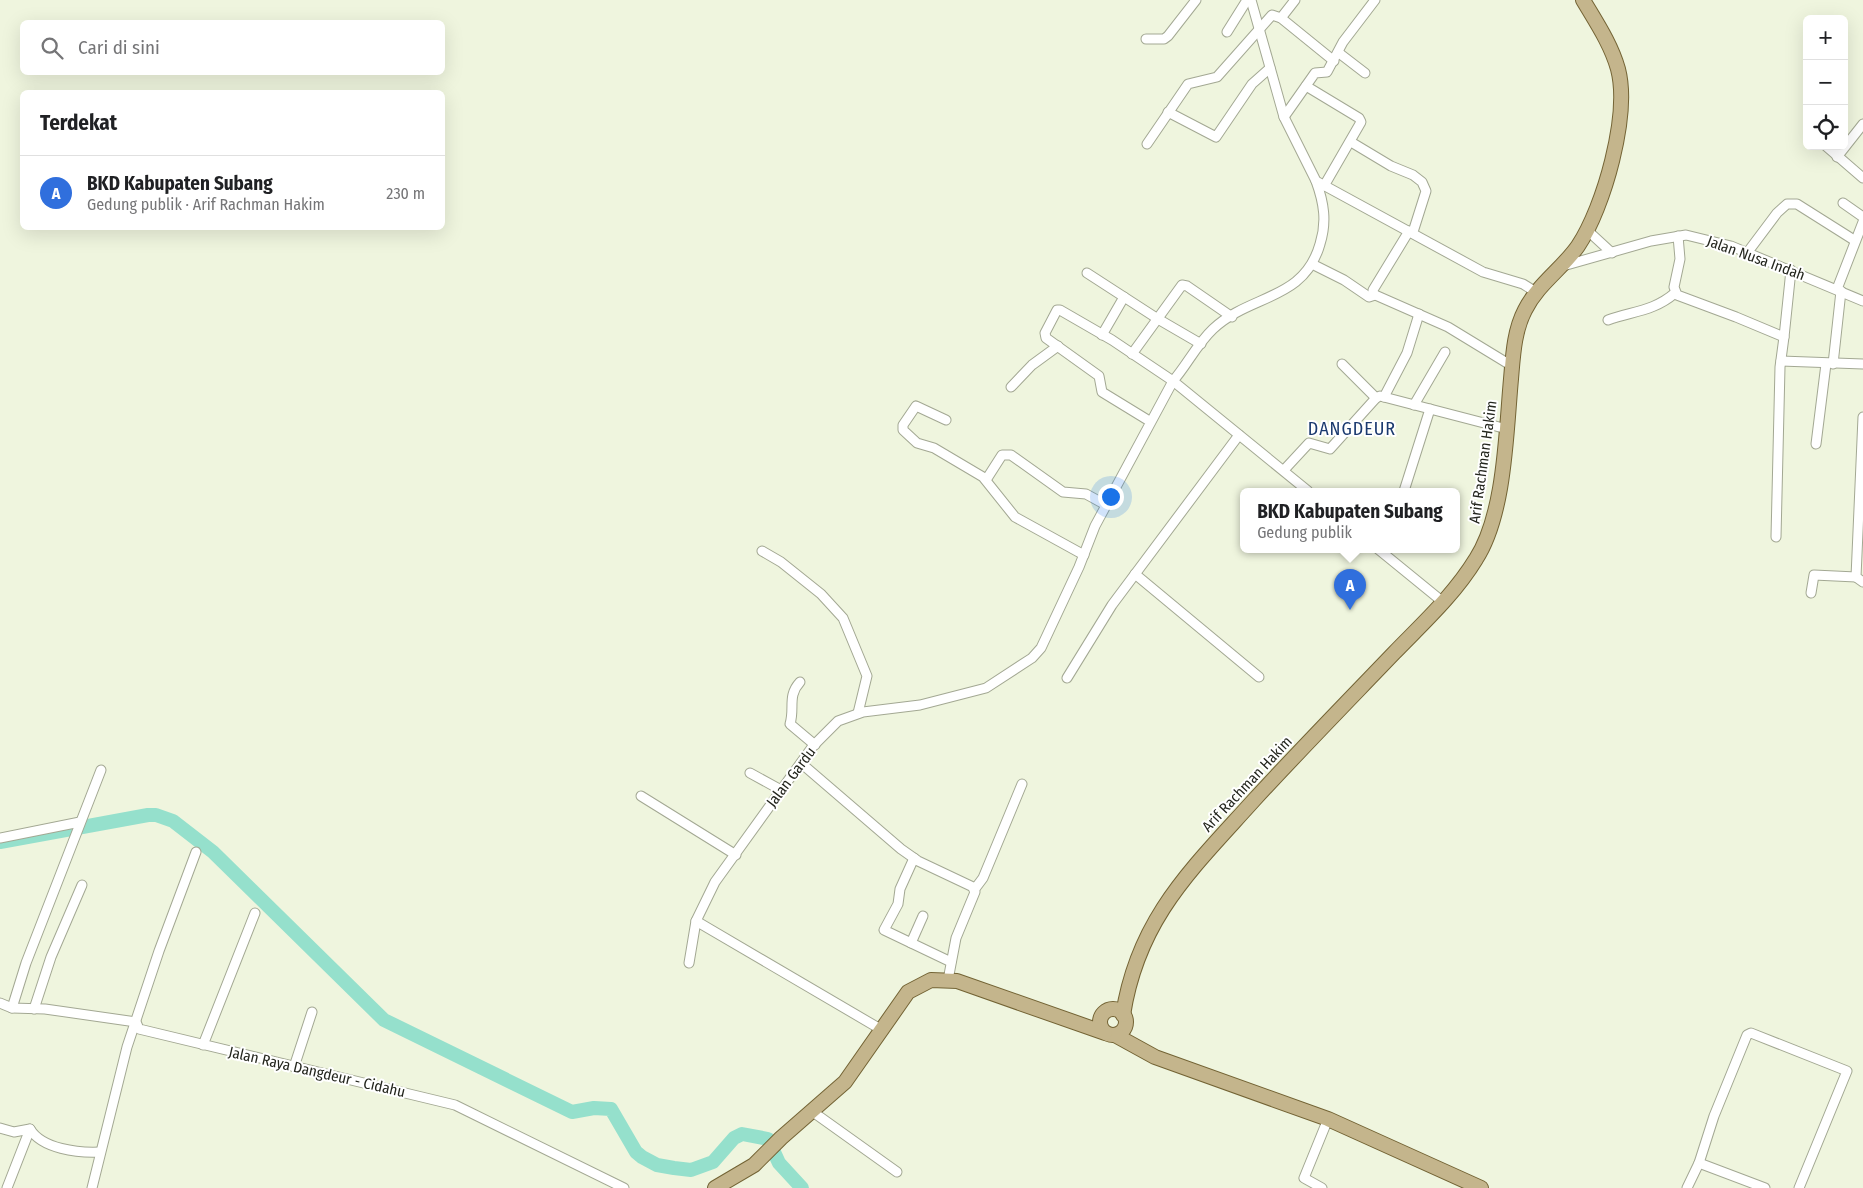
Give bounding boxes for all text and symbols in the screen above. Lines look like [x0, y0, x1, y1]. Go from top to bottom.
map controls [1803, 15, 1848, 150]
button: + [1803, 15, 1848, 60]
search box [20, 20, 445, 75]
icon: search [38, 34, 66, 62]
text: Cari di sini [78, 36, 160, 59]
button: − [1803, 60, 1848, 105]
button: locate [1803, 105, 1848, 150]
text: Terdekat [40, 110, 117, 136]
text: BKD Kabupaten Subang [87, 172, 273, 195]
text: A [52, 184, 60, 203]
text: 230 m [386, 184, 425, 203]
text: Gedung publik · Arif Rachman Hakim [87, 195, 325, 214]
street label: Jalan Nusa Indah [1704, 232, 1808, 284]
street label: Arif Rachman Hakim [1465, 399, 1501, 525]
district label: DANGDEUR [1308, 418, 1396, 440]
your location [1098, 484, 1124, 510]
popup [1240, 488, 1460, 553]
text: BKD Kabupaten Subang [1257, 500, 1443, 523]
text: Gedung publik [1257, 523, 1352, 542]
pin: A [1334, 569, 1366, 610]
street label: Arif Rachman Hakim [1198, 733, 1296, 835]
street label: Jalan Gardu [763, 743, 819, 811]
street label: Jalan Raya Dangdeur - Cidahu [227, 1043, 407, 1101]

